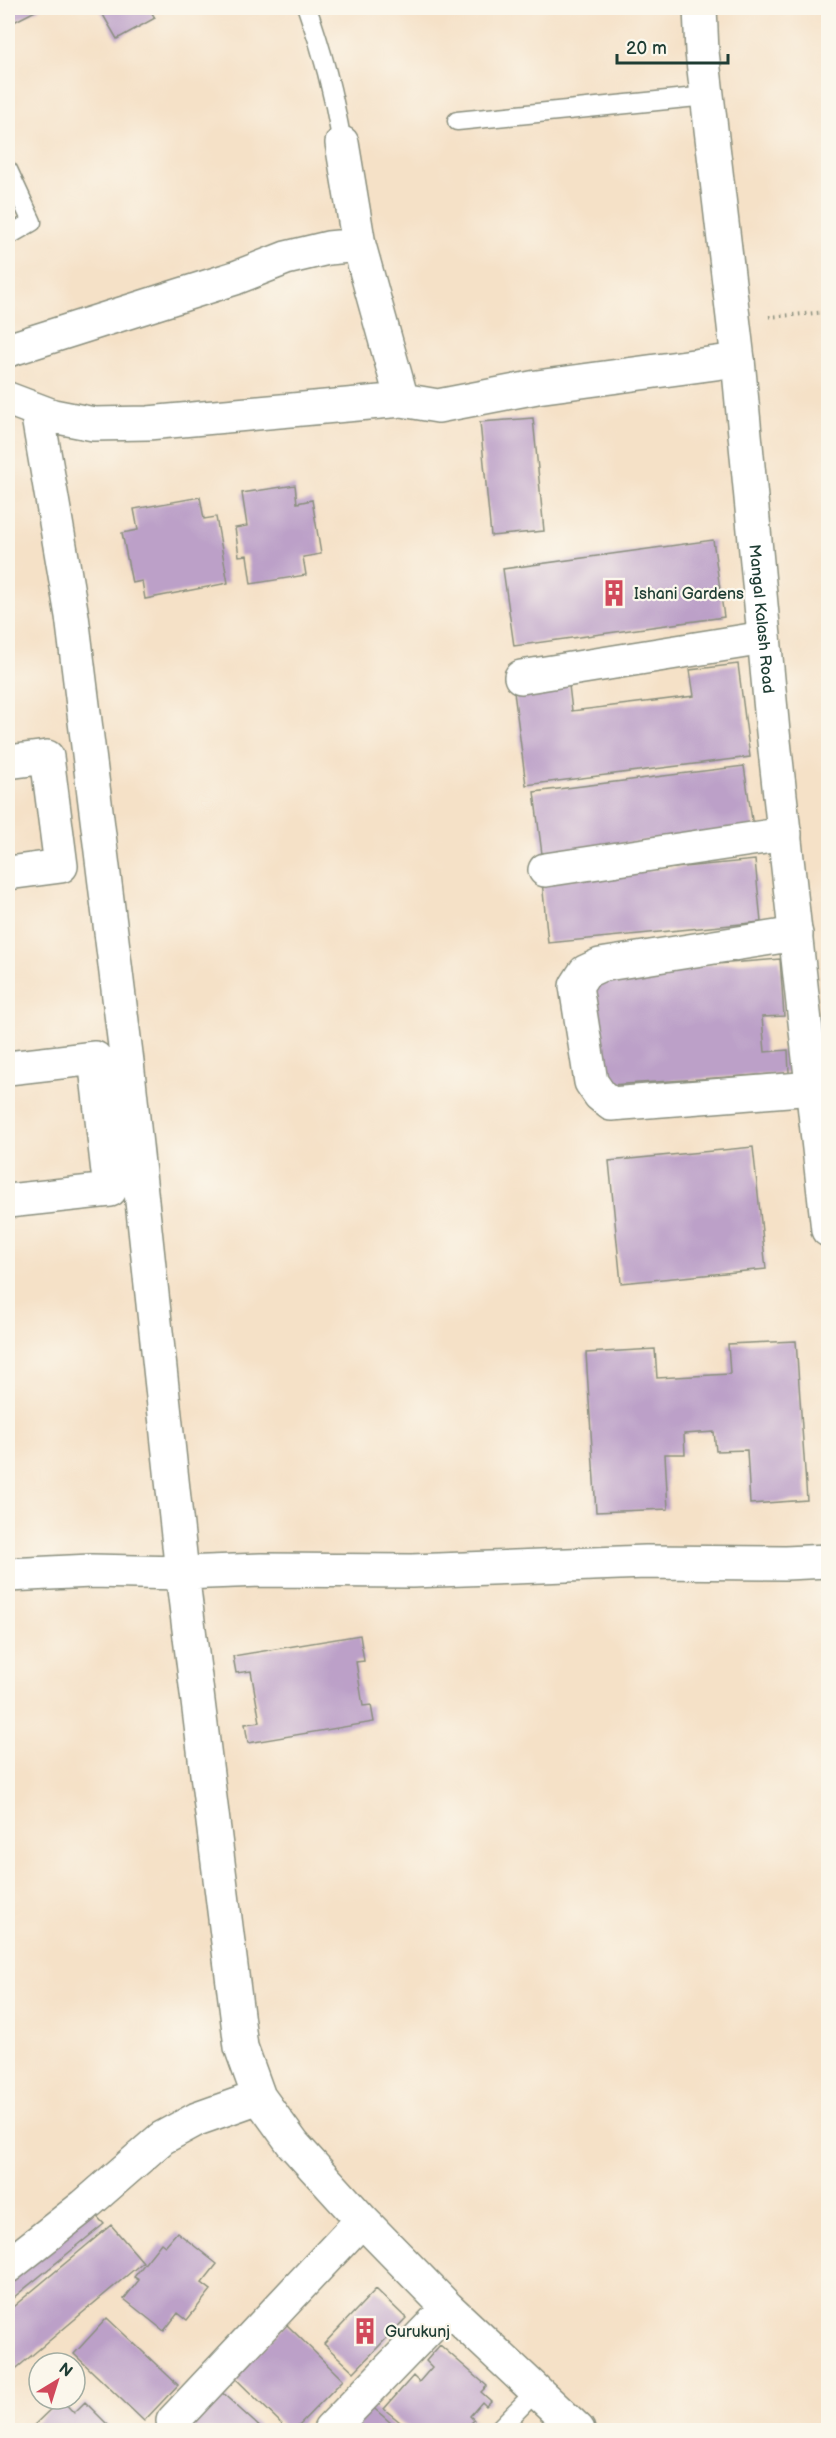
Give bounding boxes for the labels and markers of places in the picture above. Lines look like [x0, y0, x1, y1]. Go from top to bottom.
building icon: Ishani Gardens [599, 578, 629, 608]
place label: Ishani Gardens [634, 585, 744, 604]
building icon: Gurukunj [350, 2316, 380, 2346]
place label: Gurukunj [385, 2323, 450, 2342]

